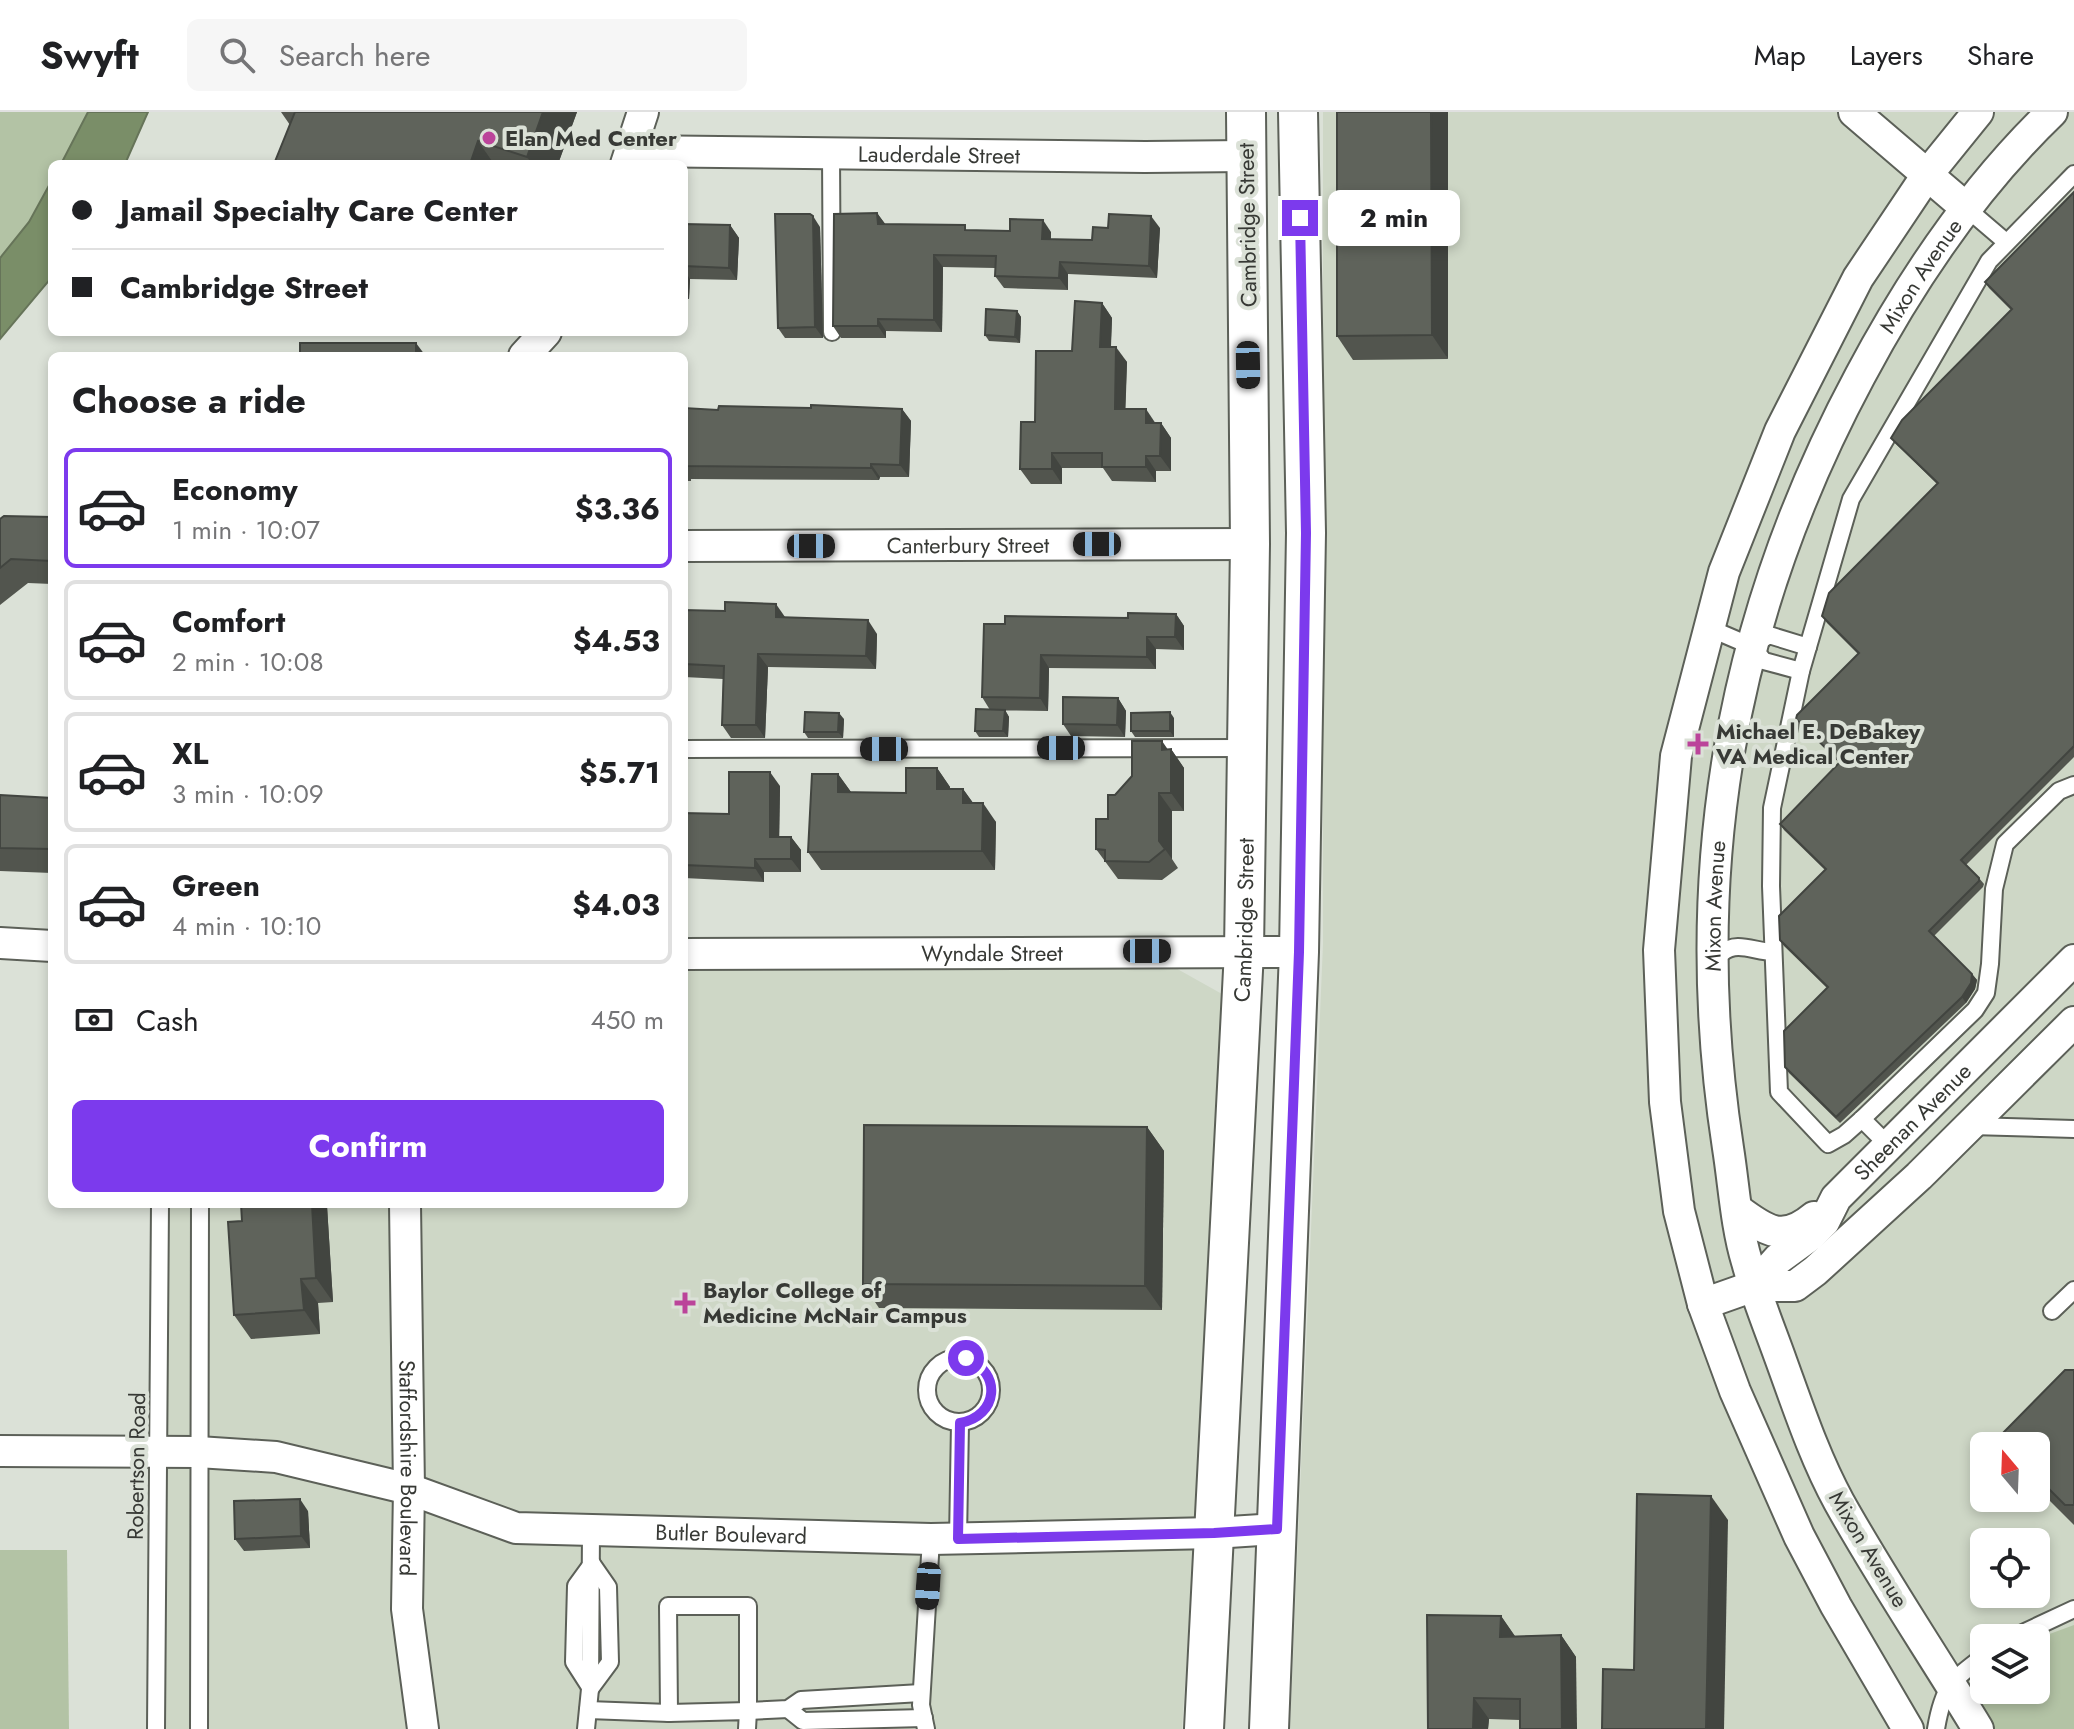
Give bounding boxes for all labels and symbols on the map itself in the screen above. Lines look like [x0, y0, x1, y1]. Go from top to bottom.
place label: Elan Med Center [505, 122, 677, 154]
marker: Elan Med Center [480, 129, 498, 147]
street label: Lauderdale Street [858, 138, 1021, 172]
street label: Cambridge Street [1230, 142, 1264, 307]
callout: 2 min [1328, 190, 1460, 246]
route end [1282, 200, 1318, 236]
street label: Mixon Avenue [1871, 212, 1970, 339]
car [1236, 341, 1260, 389]
street label: Canterbury Street [887, 529, 1050, 561]
car [1073, 532, 1121, 556]
car [787, 534, 835, 558]
place label: Michael E. DeBakey VA Medical Center [1715, 715, 1921, 772]
marker: Michael E. DeBakey VA Medical Center [1687, 733, 1709, 755]
car [1037, 736, 1085, 760]
car [860, 737, 908, 761]
street label: Cambridge Street [1225, 837, 1262, 1003]
street label: Mixon Avenue [1696, 839, 1733, 972]
street label: Wyndale Street [921, 937, 1064, 969]
car [1123, 939, 1171, 963]
street label: Sheenan Avenue [1846, 1056, 1978, 1188]
place label: Baylor College of Medicine McNair Campus [703, 1274, 967, 1331]
marker: Baylor College of Medicine McNair Campus [674, 1292, 696, 1314]
route start [948, 1340, 984, 1376]
street label: Staffordshire Boulevard [391, 1360, 425, 1576]
street label: Robertson Road [119, 1392, 153, 1540]
north arrow [1970, 1432, 2050, 1512]
street label: Mixon Avenue [1822, 1485, 1916, 1613]
street label: Butler Boulevard [655, 1516, 807, 1552]
car [914, 1561, 942, 1611]

